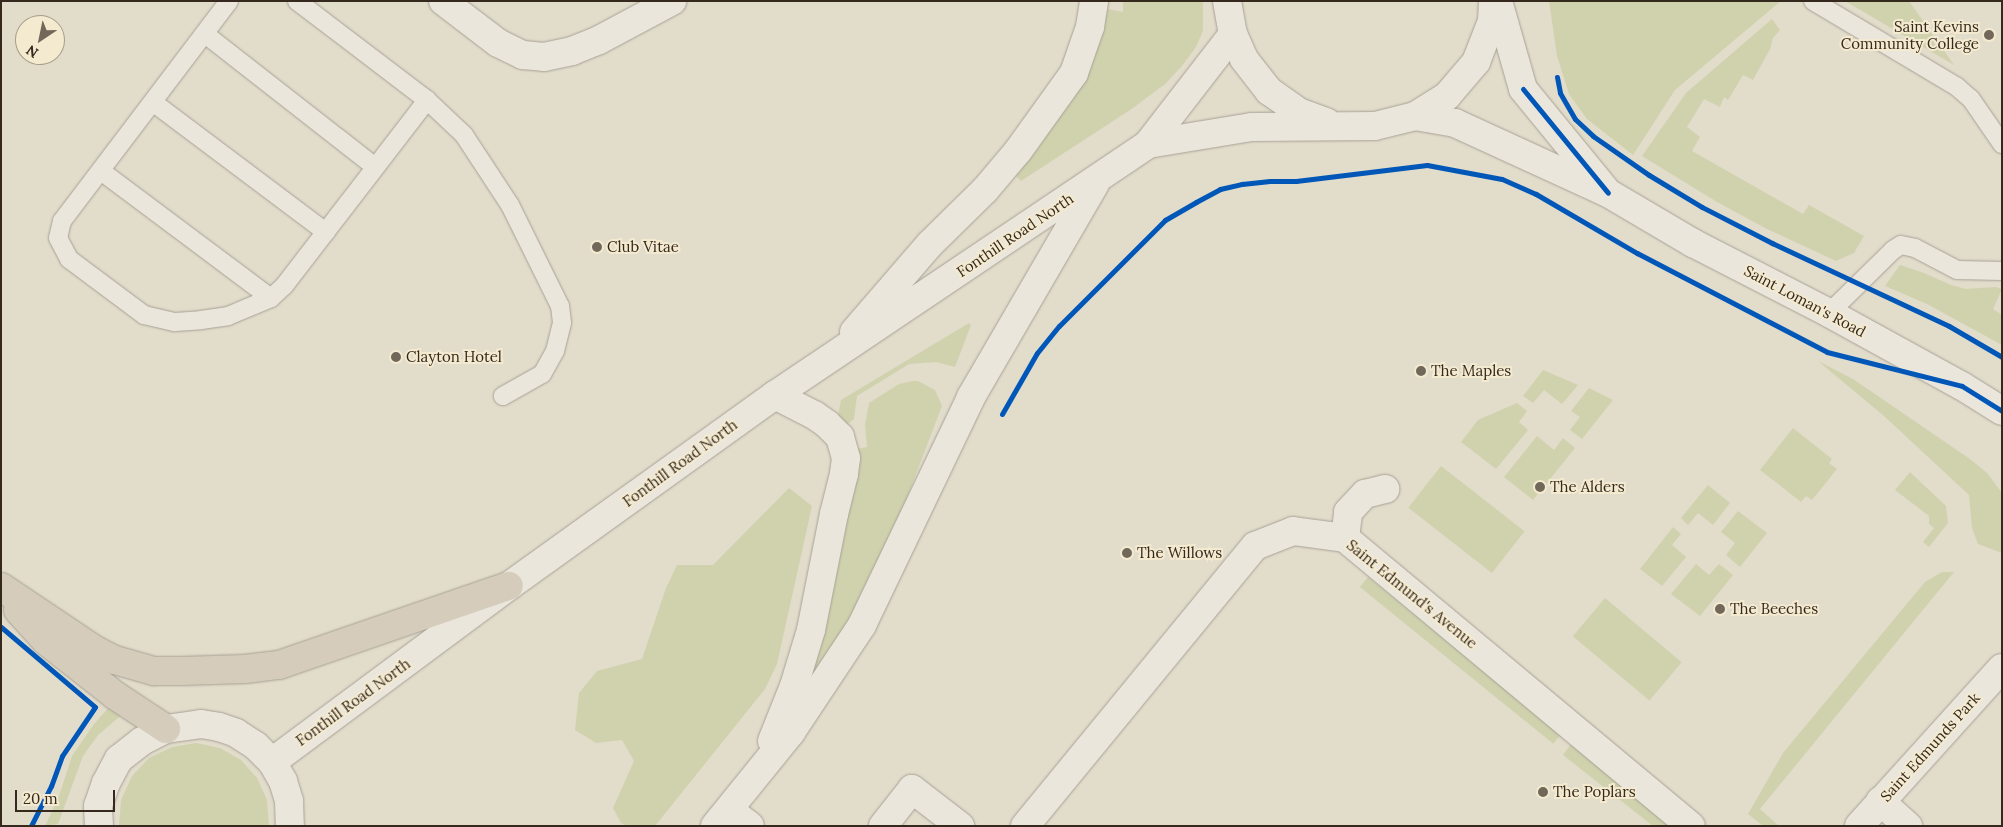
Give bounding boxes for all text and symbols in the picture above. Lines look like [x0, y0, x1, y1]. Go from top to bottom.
north arrow [15, 15, 65, 65]
place label: Saint Kevins Community College [1841, 17, 1979, 52]
marker: Saint Kevins Community College [1983, 29, 1995, 41]
text: N [23, 41, 42, 62]
street label: Fonthill Road North [953, 189, 1077, 281]
place label: Club Vitae [607, 238, 679, 256]
marker: Club Vitae [591, 241, 603, 253]
street label: Saint Loman's Road [1741, 261, 1869, 341]
place label: Clayton Hotel [406, 348, 502, 366]
marker: Clayton Hotel [390, 351, 402, 363]
place label: The Maples [1431, 362, 1511, 380]
marker: The Maples [1415, 365, 1427, 377]
street label: Fonthill Road North [619, 415, 741, 511]
place label: The Alders [1550, 478, 1625, 496]
marker: The Alders [1534, 481, 1546, 493]
street label: Saint Edmund's Avenue [1343, 536, 1481, 652]
place label: The Willows [1137, 544, 1222, 562]
marker: The Willows [1121, 547, 1133, 559]
place label: The Beeches [1730, 600, 1818, 618]
marker: The Beeches [1714, 603, 1726, 615]
street label: Fonthill Road North [292, 654, 414, 750]
street label: Saint Edmunds Park [1876, 689, 1984, 805]
scale bar [18, 780, 118, 812]
place label: The Poplars [1553, 783, 1636, 801]
marker: The Poplars [1537, 786, 1549, 798]
text: 20 m [23, 789, 58, 808]

